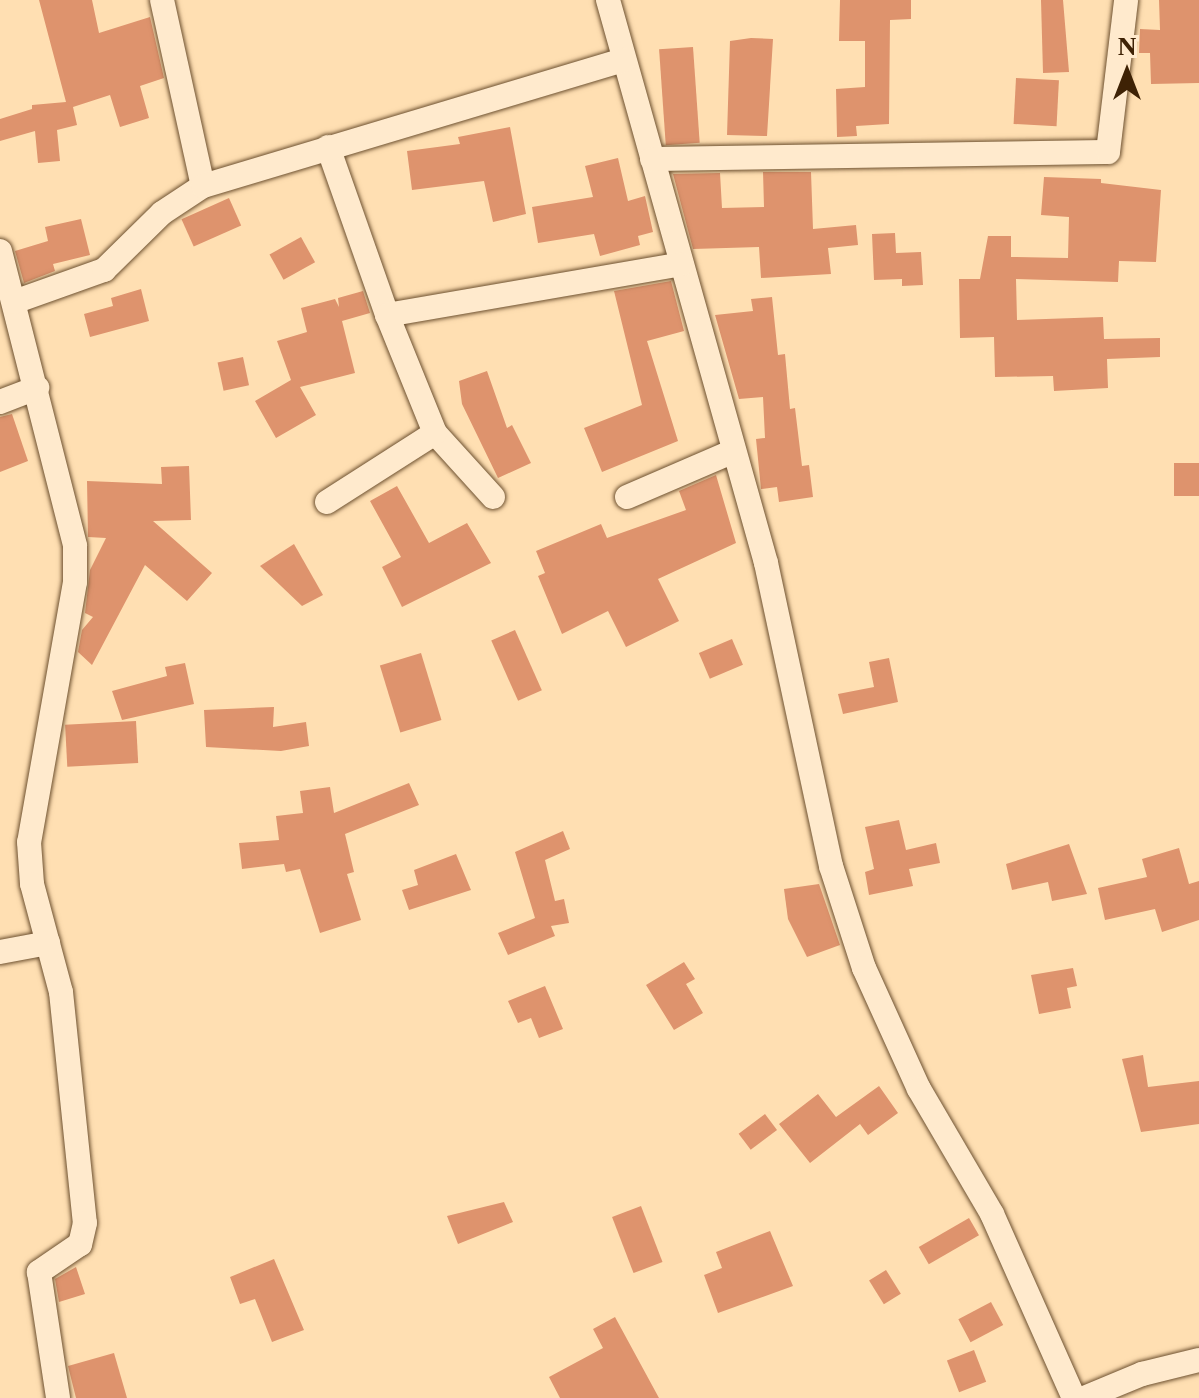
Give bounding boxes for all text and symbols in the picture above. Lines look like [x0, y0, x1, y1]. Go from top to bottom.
north arrow [1087, 32, 1167, 112]
text: N [1117, 34, 1137, 61]

